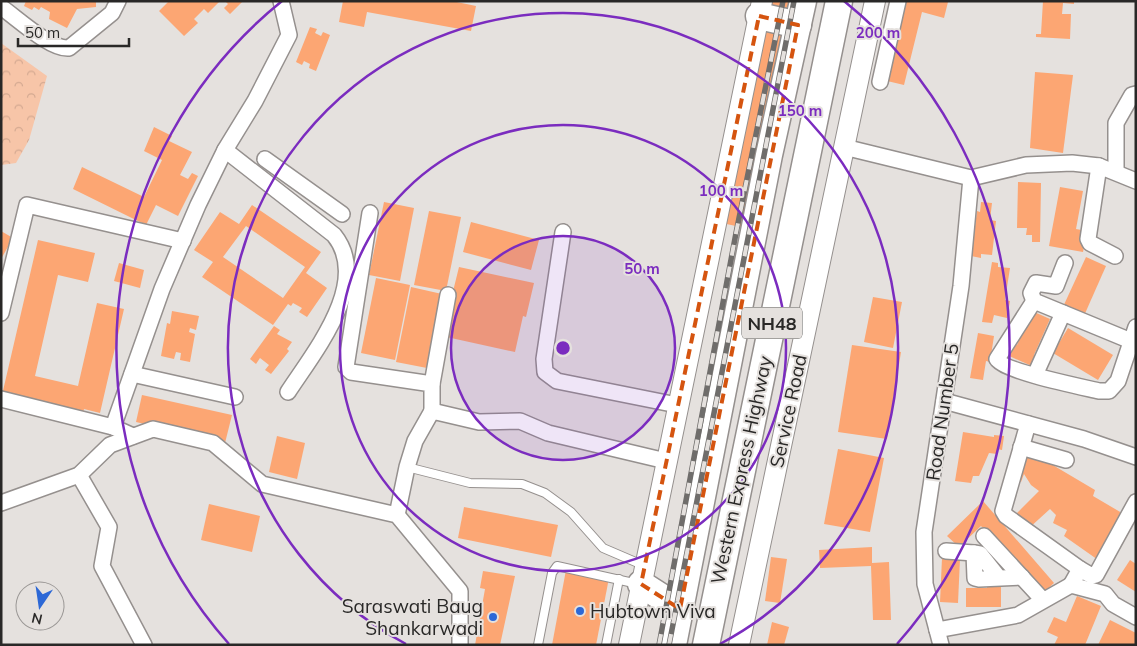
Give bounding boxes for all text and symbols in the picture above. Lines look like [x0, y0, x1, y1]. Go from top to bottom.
scale bar [18, 15, 129, 47]
text: 50 m [25, 23, 60, 42]
text: 200 m [856, 23, 900, 42]
text: 150 m [778, 101, 822, 120]
text: 100 m [699, 181, 743, 200]
text: 50 m [624, 259, 660, 278]
road number: NH48 [742, 307, 802, 338]
centre of rings [554, 339, 572, 357]
street label: Road Number 5 [920, 342, 964, 482]
street label: Service Road [764, 352, 812, 470]
street label: Western Express Highway [705, 354, 777, 586]
north arrow [15, 581, 65, 631]
place label: Saraswati Baug Shankarwadi [342, 594, 483, 640]
place label: Hubtown Viva [590, 599, 716, 623]
marker: Hubtown Viva [574, 605, 586, 617]
text: N [30, 609, 44, 629]
marker: Saraswati Baug Shankarwadi [487, 611, 499, 623]

